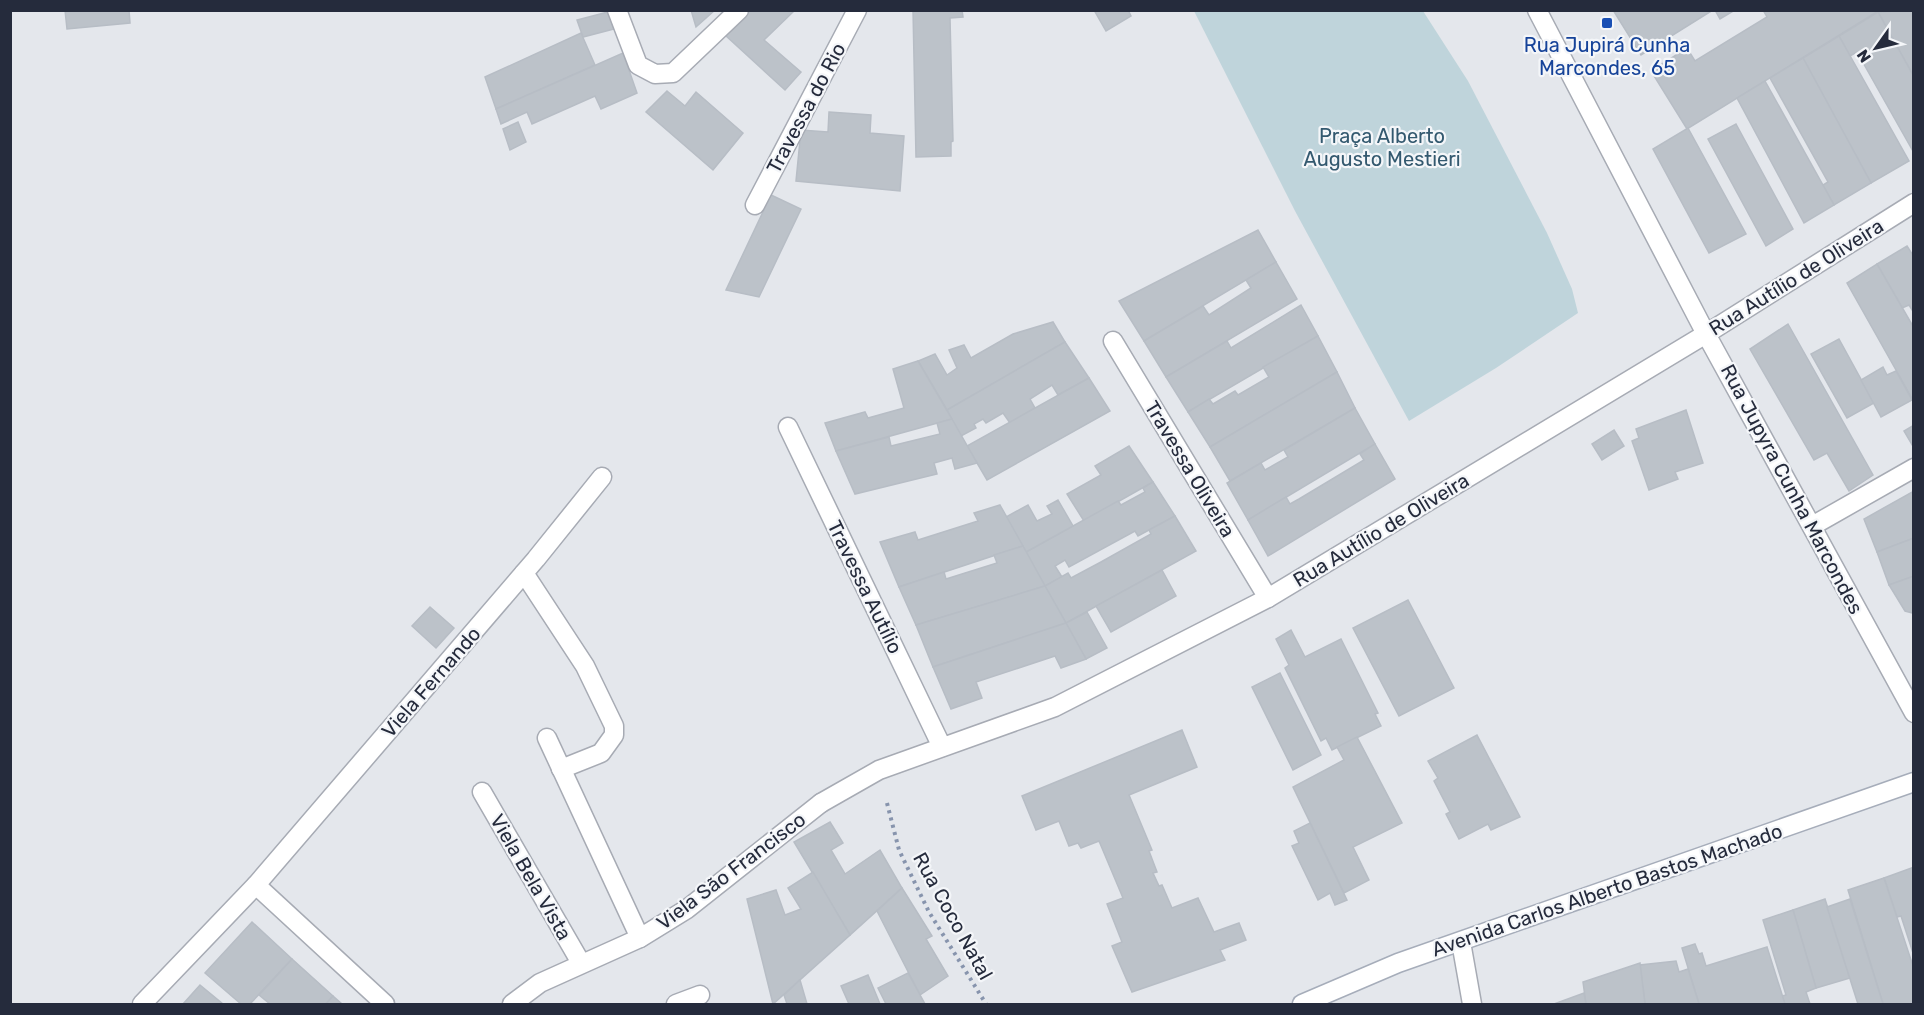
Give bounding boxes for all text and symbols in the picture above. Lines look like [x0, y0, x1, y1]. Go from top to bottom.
marker: Rua Jupirá Cunha Marcondes, 65 [1600, 16, 1614, 30]
north arrow [1846, 18, 1906, 78]
place label: Rua Jupirá Cunha Marcondes, 65 [1524, 33, 1690, 80]
street label: Travessa do Rio [762, 39, 850, 177]
text: N [1853, 46, 1875, 66]
park label: Praça Alberto Augusto Mestieri [1303, 124, 1461, 171]
street label: Rua Autílio de Oliveira [1704, 214, 1888, 340]
street label: Rua Jupyra Cunha Marcondes [1716, 360, 1868, 618]
street label: Travessa Oliveira [1140, 396, 1240, 542]
street label: Rua Autílio de Oliveira [1289, 468, 1473, 592]
street label: Travessa Autílio [822, 516, 908, 658]
street label: Viela Fernando [376, 622, 486, 742]
street label: Viela São Francisco [652, 807, 810, 935]
street label: Viela Bela Vista [485, 810, 577, 944]
street label: Avenida Carlos Alberto Bastos Machado [1429, 819, 1785, 961]
street label: Rua Coco Natal [908, 848, 998, 984]

